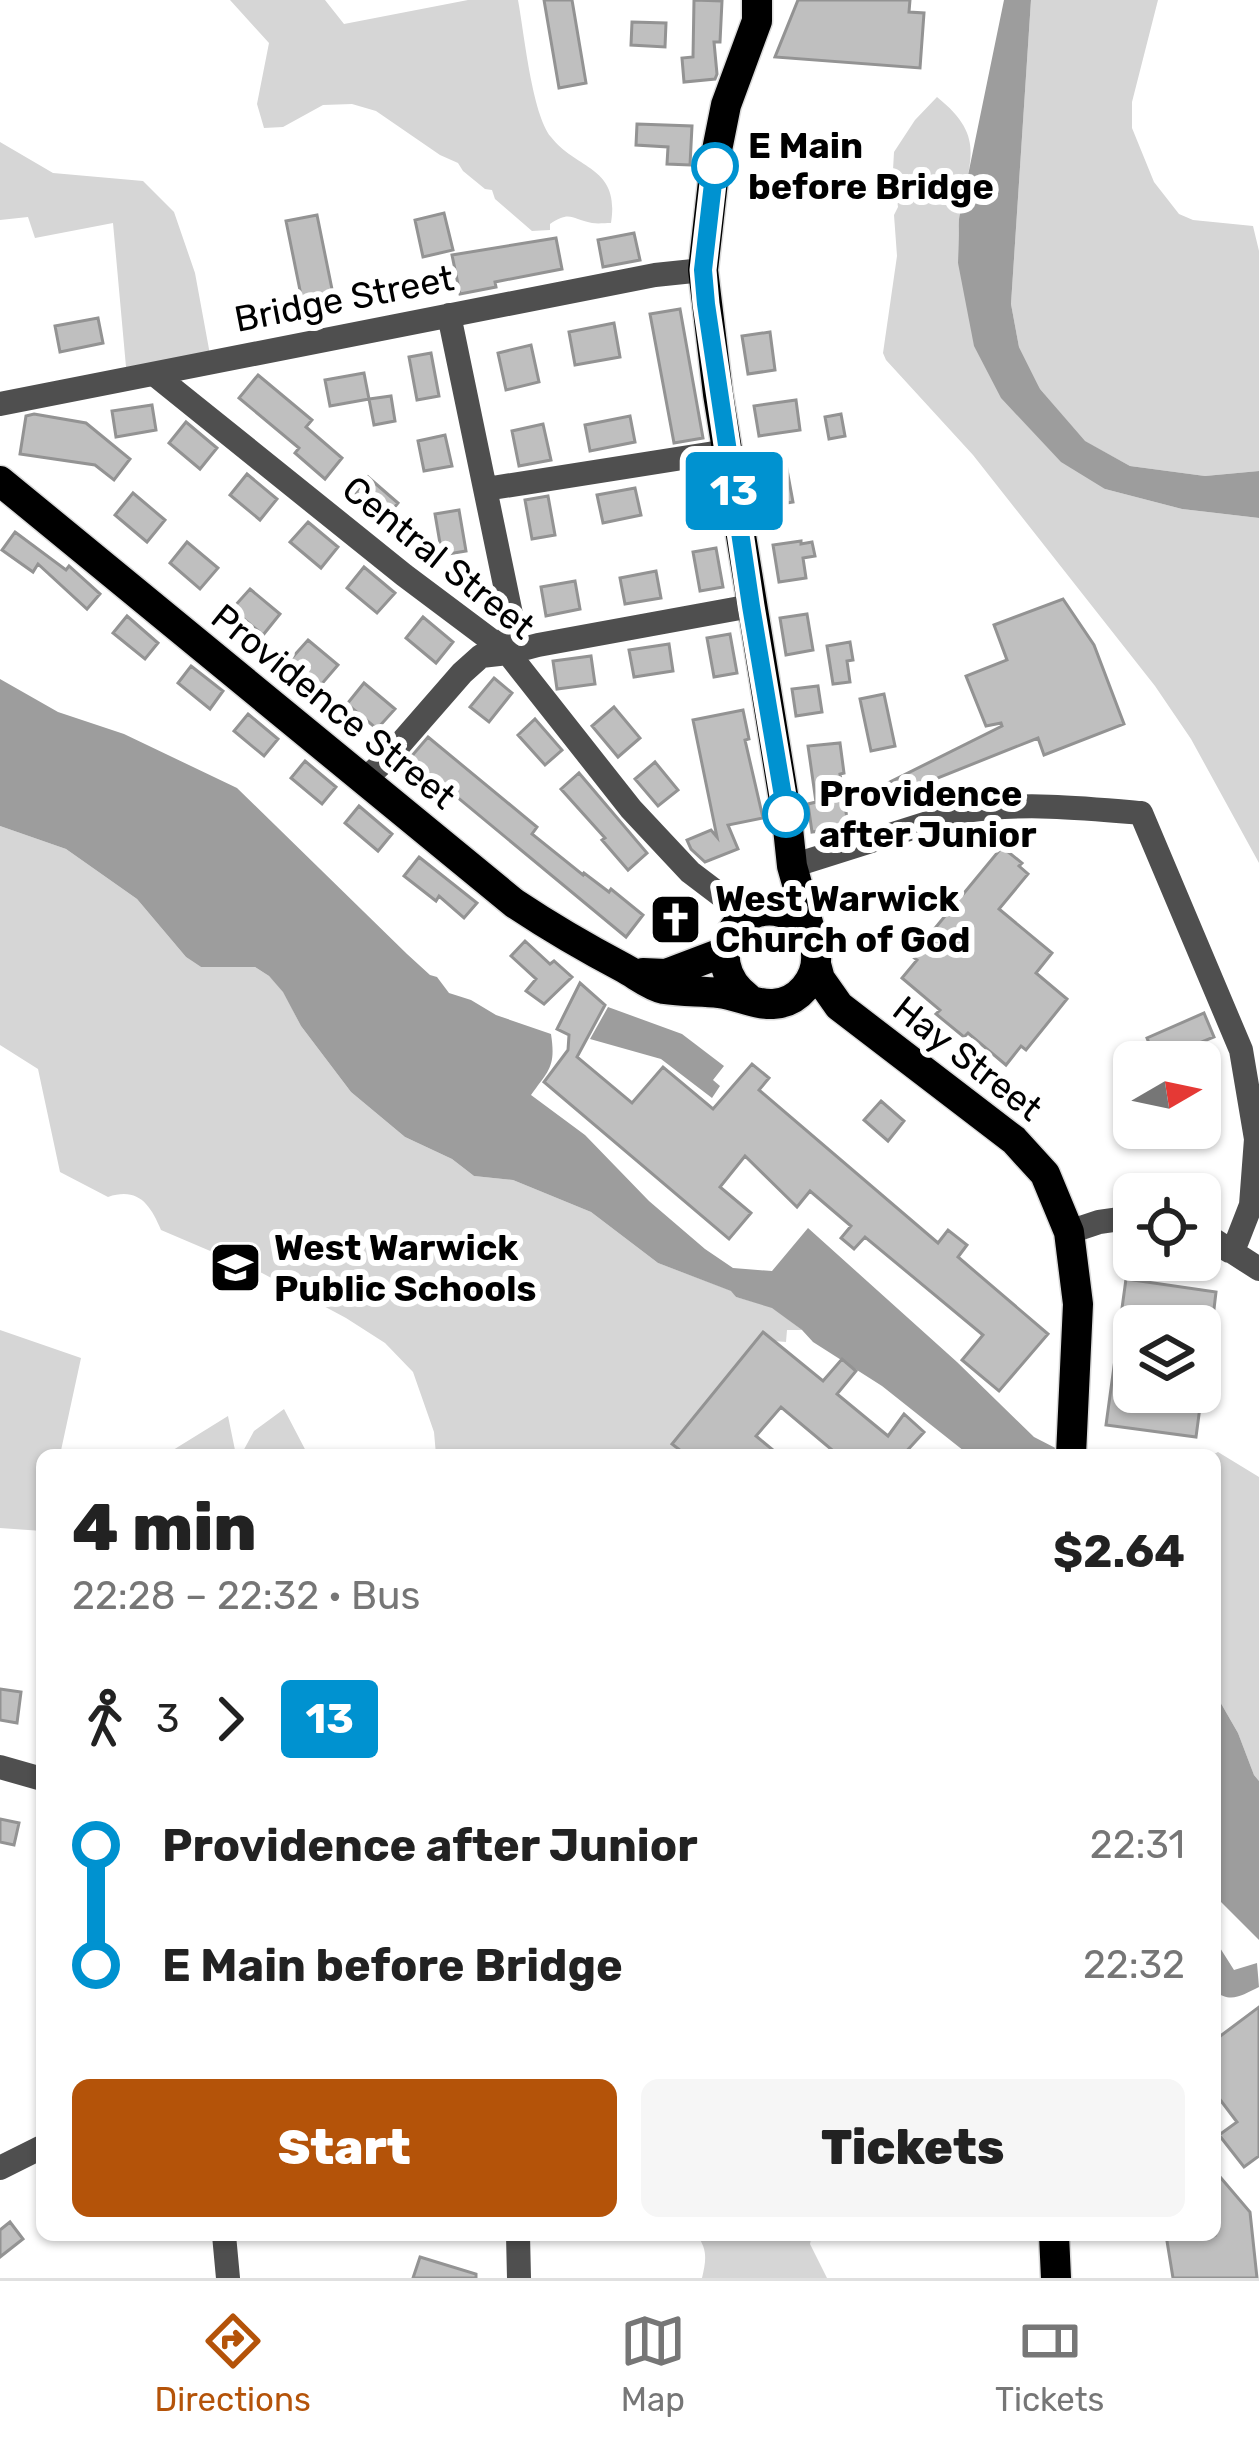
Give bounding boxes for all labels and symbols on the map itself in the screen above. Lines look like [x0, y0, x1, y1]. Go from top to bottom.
place label: E Main before Bridge [748, 124, 994, 208]
marker: E Main before Bridge [693, 144, 737, 188]
street label: Bridge Street [231, 256, 457, 341]
line badge: 13 [680, 452, 788, 530]
street label: Central Street [334, 467, 543, 648]
street label: Providence Street [203, 595, 464, 818]
place label: Providence after Junior [819, 772, 1036, 856]
marker: Providence after Junior [764, 792, 808, 836]
place label: West Warwick Church of God [715, 877, 971, 961]
church icon: West Warwick Church of God [648, 891, 704, 947]
street label: Hay Street [885, 987, 1051, 1130]
north arrow [1113, 1041, 1221, 1149]
place label: West Warwick Public Schools [274, 1226, 536, 1310]
school or university icon: West Warwick Public Schools [207, 1240, 263, 1296]

